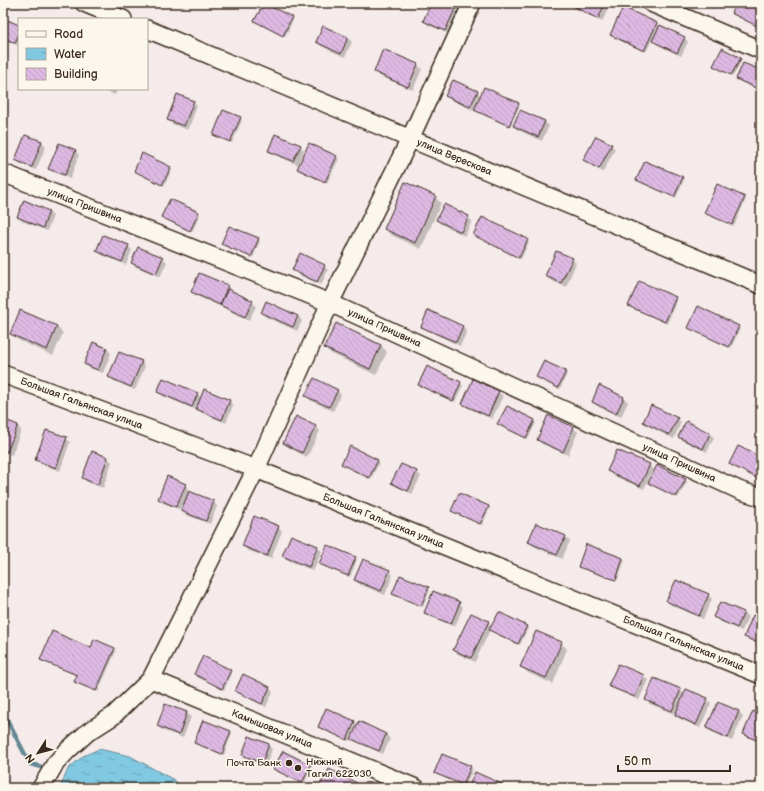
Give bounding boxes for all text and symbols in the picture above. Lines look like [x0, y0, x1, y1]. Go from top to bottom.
legend [18, 18, 148, 90]
text: Road [54, 27, 83, 42]
text: Water [54, 47, 86, 62]
text: Building [54, 67, 98, 82]
street label: улица Верескова [415, 136, 494, 178]
street label: улица Пришвина [46, 185, 124, 226]
street label: улица Пришвина [346, 306, 423, 350]
street label: Большая Гальянская улица [19, 375, 145, 432]
street label: улица Пришвина [641, 441, 718, 485]
street label: Большая Гальянская улица [321, 491, 446, 551]
street label: Большая Гальянская улица [621, 613, 746, 674]
street label: Камышовая улица [230, 707, 314, 751]
north arrow [18, 733, 58, 773]
scale bar [618, 747, 730, 773]
text: N [23, 751, 38, 766]
text: 50 m [624, 754, 651, 769]
place label: Нижний Тагил 622030 [306, 756, 372, 780]
place label: Почта Банк [226, 757, 282, 769]
marker: Почта Банк [284, 758, 294, 768]
marker: Нижний Тагил 622030 [293, 763, 303, 773]

